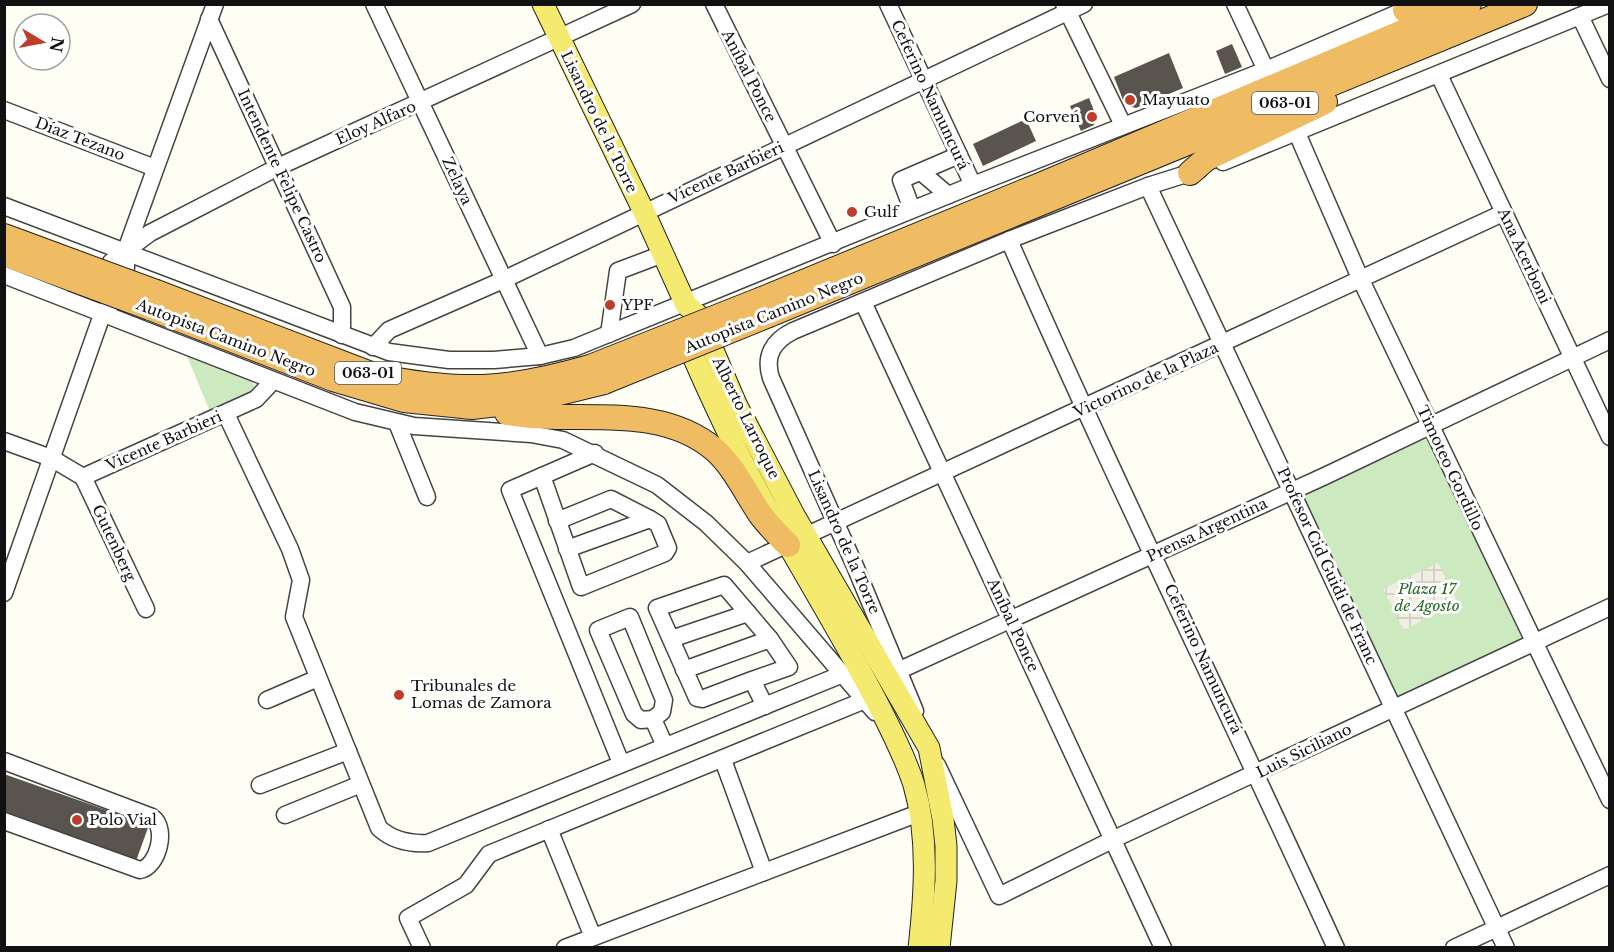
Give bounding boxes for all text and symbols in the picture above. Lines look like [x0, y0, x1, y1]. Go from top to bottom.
north arrow [12, 12, 72, 72]
street label: Ceferino Namuncurá [887, 17, 974, 173]
street label: Aníbal Ponce [718, 25, 781, 125]
text: N [46, 35, 68, 54]
street label: Lisandro de la Torre [557, 48, 642, 196]
street label: Intendente Felipe Castro [234, 86, 331, 266]
place label: Mayuato [1142, 90, 1210, 109]
road number: 063-01 [1252, 92, 1318, 114]
marker: Mayuato [1123, 93, 1137, 107]
street label: Eloy Alfaro [333, 96, 419, 149]
place label: Corveń [1023, 107, 1080, 126]
marker: Corveń [1085, 110, 1099, 124]
street label: Díaz Tezano [33, 113, 128, 164]
street label: Vicente Barbieri [664, 138, 786, 208]
street label: Zelaya [438, 154, 477, 208]
place label: Gulf [864, 202, 900, 221]
street label: Ana Acerboni [1493, 204, 1555, 307]
marker: Gulf [845, 205, 859, 219]
street label: Autopista Camino Negro [681, 268, 866, 357]
street label: Autopista Camino Negro [133, 294, 319, 381]
place label: YPF [621, 295, 653, 314]
marker: YPF [603, 298, 617, 312]
street label: Victorino de la Plaza [1069, 337, 1222, 422]
street label: Alberto Larroque [708, 353, 784, 482]
road number: 063-01 [335, 362, 401, 384]
street label: Timoteo Gordillo [1413, 402, 1488, 533]
street label: Vicente Barbieri [102, 406, 225, 475]
street label: Profesor Cid Guidi de Franc [1273, 464, 1382, 667]
street label: Lisandro de la Torre [804, 467, 885, 617]
street label: Prensa Argentina [1143, 493, 1271, 566]
street label: Gutenberg [88, 502, 141, 585]
street label: Aníbal Ponce [983, 574, 1043, 675]
park label: Plaza 17 de Agosto [1394, 579, 1460, 615]
street label: Ceferino Namuncurá [1160, 581, 1247, 737]
place label: Tribunales de Lomas de Zamora [411, 676, 552, 712]
marker: Tribunales de Lomas de Zamora [392, 688, 406, 702]
street label: Luis Siciliano [1253, 719, 1355, 782]
place label: Polo Vial [89, 810, 157, 829]
marker: Polo Vial [70, 813, 84, 827]

